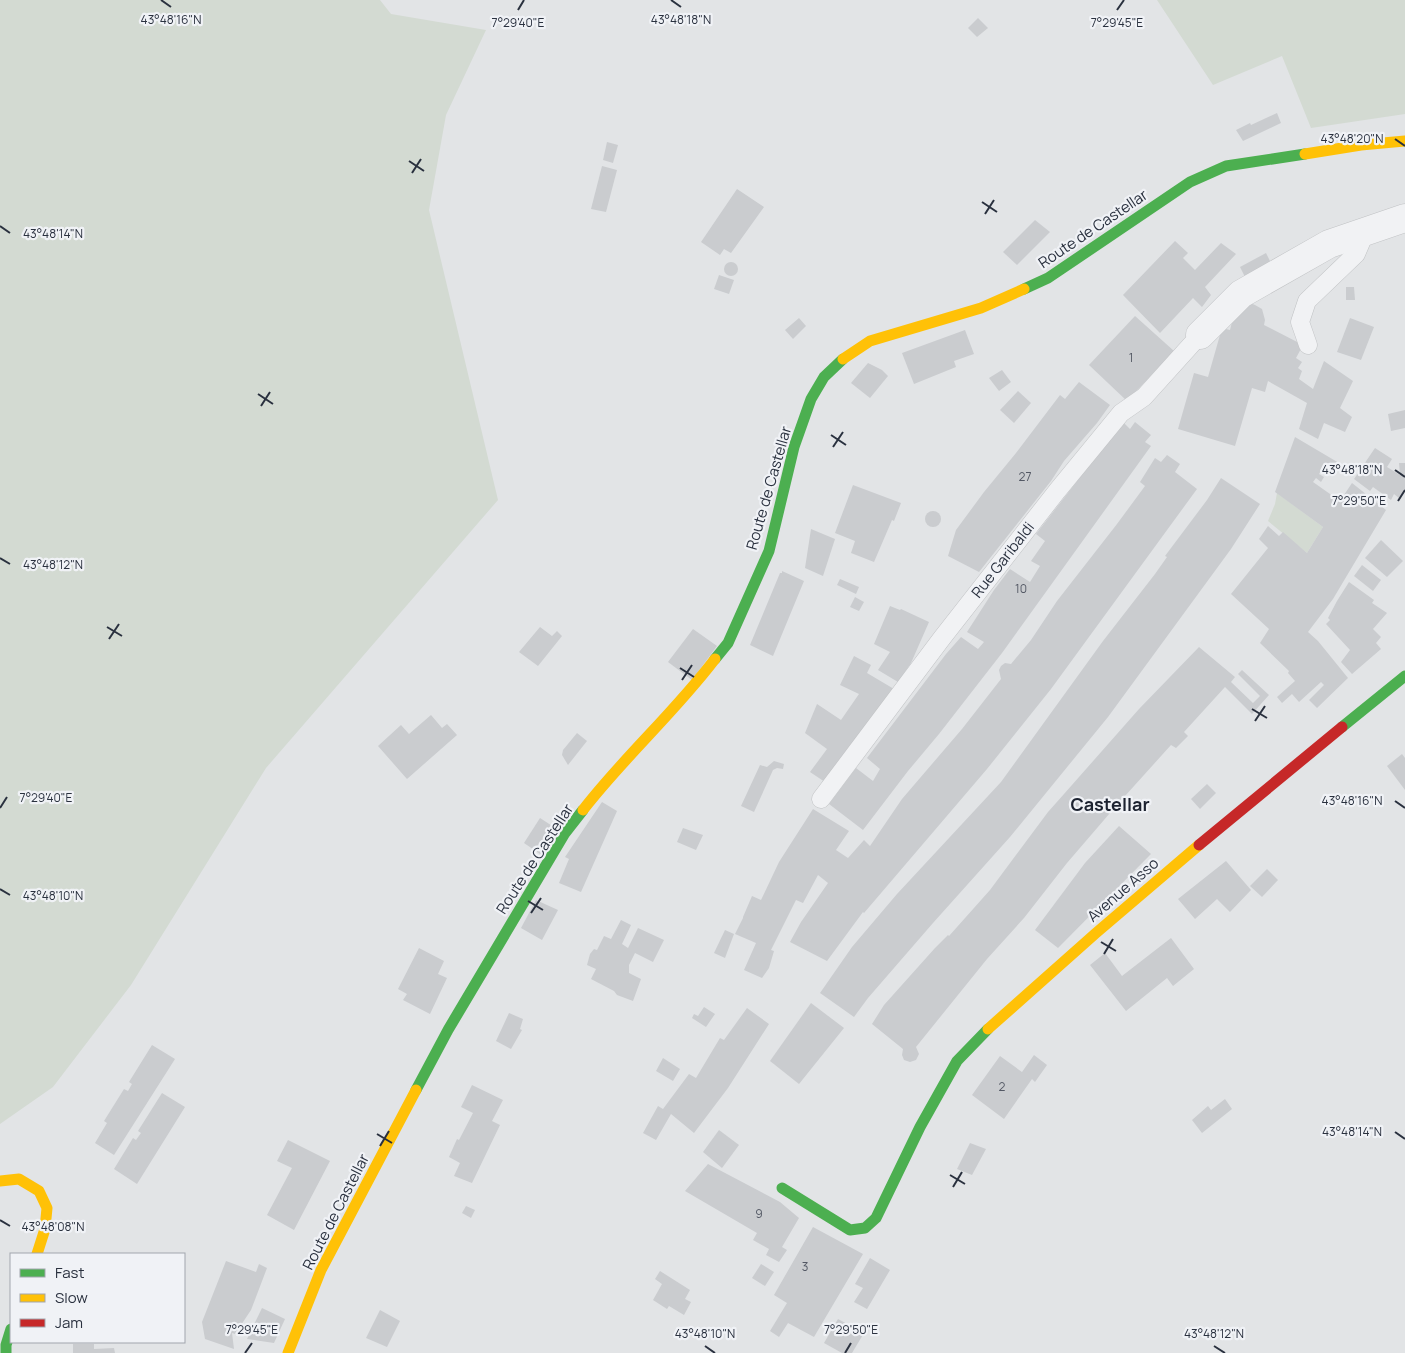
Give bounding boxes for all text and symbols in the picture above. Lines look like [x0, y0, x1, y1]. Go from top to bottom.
text: 43°48'16"N [141, 11, 201, 28]
text: 43°48'18"N [651, 11, 711, 28]
text: 7°29'40"E [492, 14, 545, 31]
text: 7°29'45"E [1091, 14, 1143, 31]
text: 43°48'20"N [1321, 130, 1383, 147]
street label: Route de Castellar [1034, 184, 1152, 273]
text: 43°48'14"N [23, 225, 83, 242]
house number: 1 [1129, 349, 1133, 366]
street label: Route de Castellar [741, 423, 796, 552]
text: 43°48'18"N [1322, 461, 1382, 478]
house number: 27 [1019, 468, 1031, 485]
text: 7°29'50"E [1332, 492, 1386, 509]
street label: Rue Garibaldi [966, 517, 1039, 602]
text: 43°48'12"N [23, 556, 83, 573]
house number: 10 [1015, 580, 1027, 597]
text: 7°29'40"E [20, 789, 73, 806]
district label: Castellar [1070, 792, 1150, 816]
text: 43°48'16"N [1322, 792, 1382, 809]
street label: Route de Castellar [491, 799, 578, 918]
street label: Avenue Asso [1082, 853, 1163, 927]
text: 43°48'10"N [23, 887, 83, 904]
house number: 2 [999, 1078, 1006, 1095]
text: 43°48'14"N [1322, 1123, 1382, 1140]
street label: Route de Castellar [297, 1150, 374, 1273]
house number: 9 [755, 1205, 763, 1222]
text: 43°48'08"N [22, 1218, 84, 1235]
legend [10, 1253, 185, 1343]
house number: 3 [802, 1258, 808, 1275]
text: Fast [55, 1262, 84, 1283]
text: Slow [55, 1287, 88, 1308]
text: Jam [55, 1312, 83, 1333]
text: 7°29'45"E [226, 1321, 278, 1338]
text: 7°29'50"E [824, 1321, 878, 1338]
text: 43°48'10"N [675, 1325, 735, 1342]
text: 43°48'12"N [1184, 1325, 1244, 1342]

